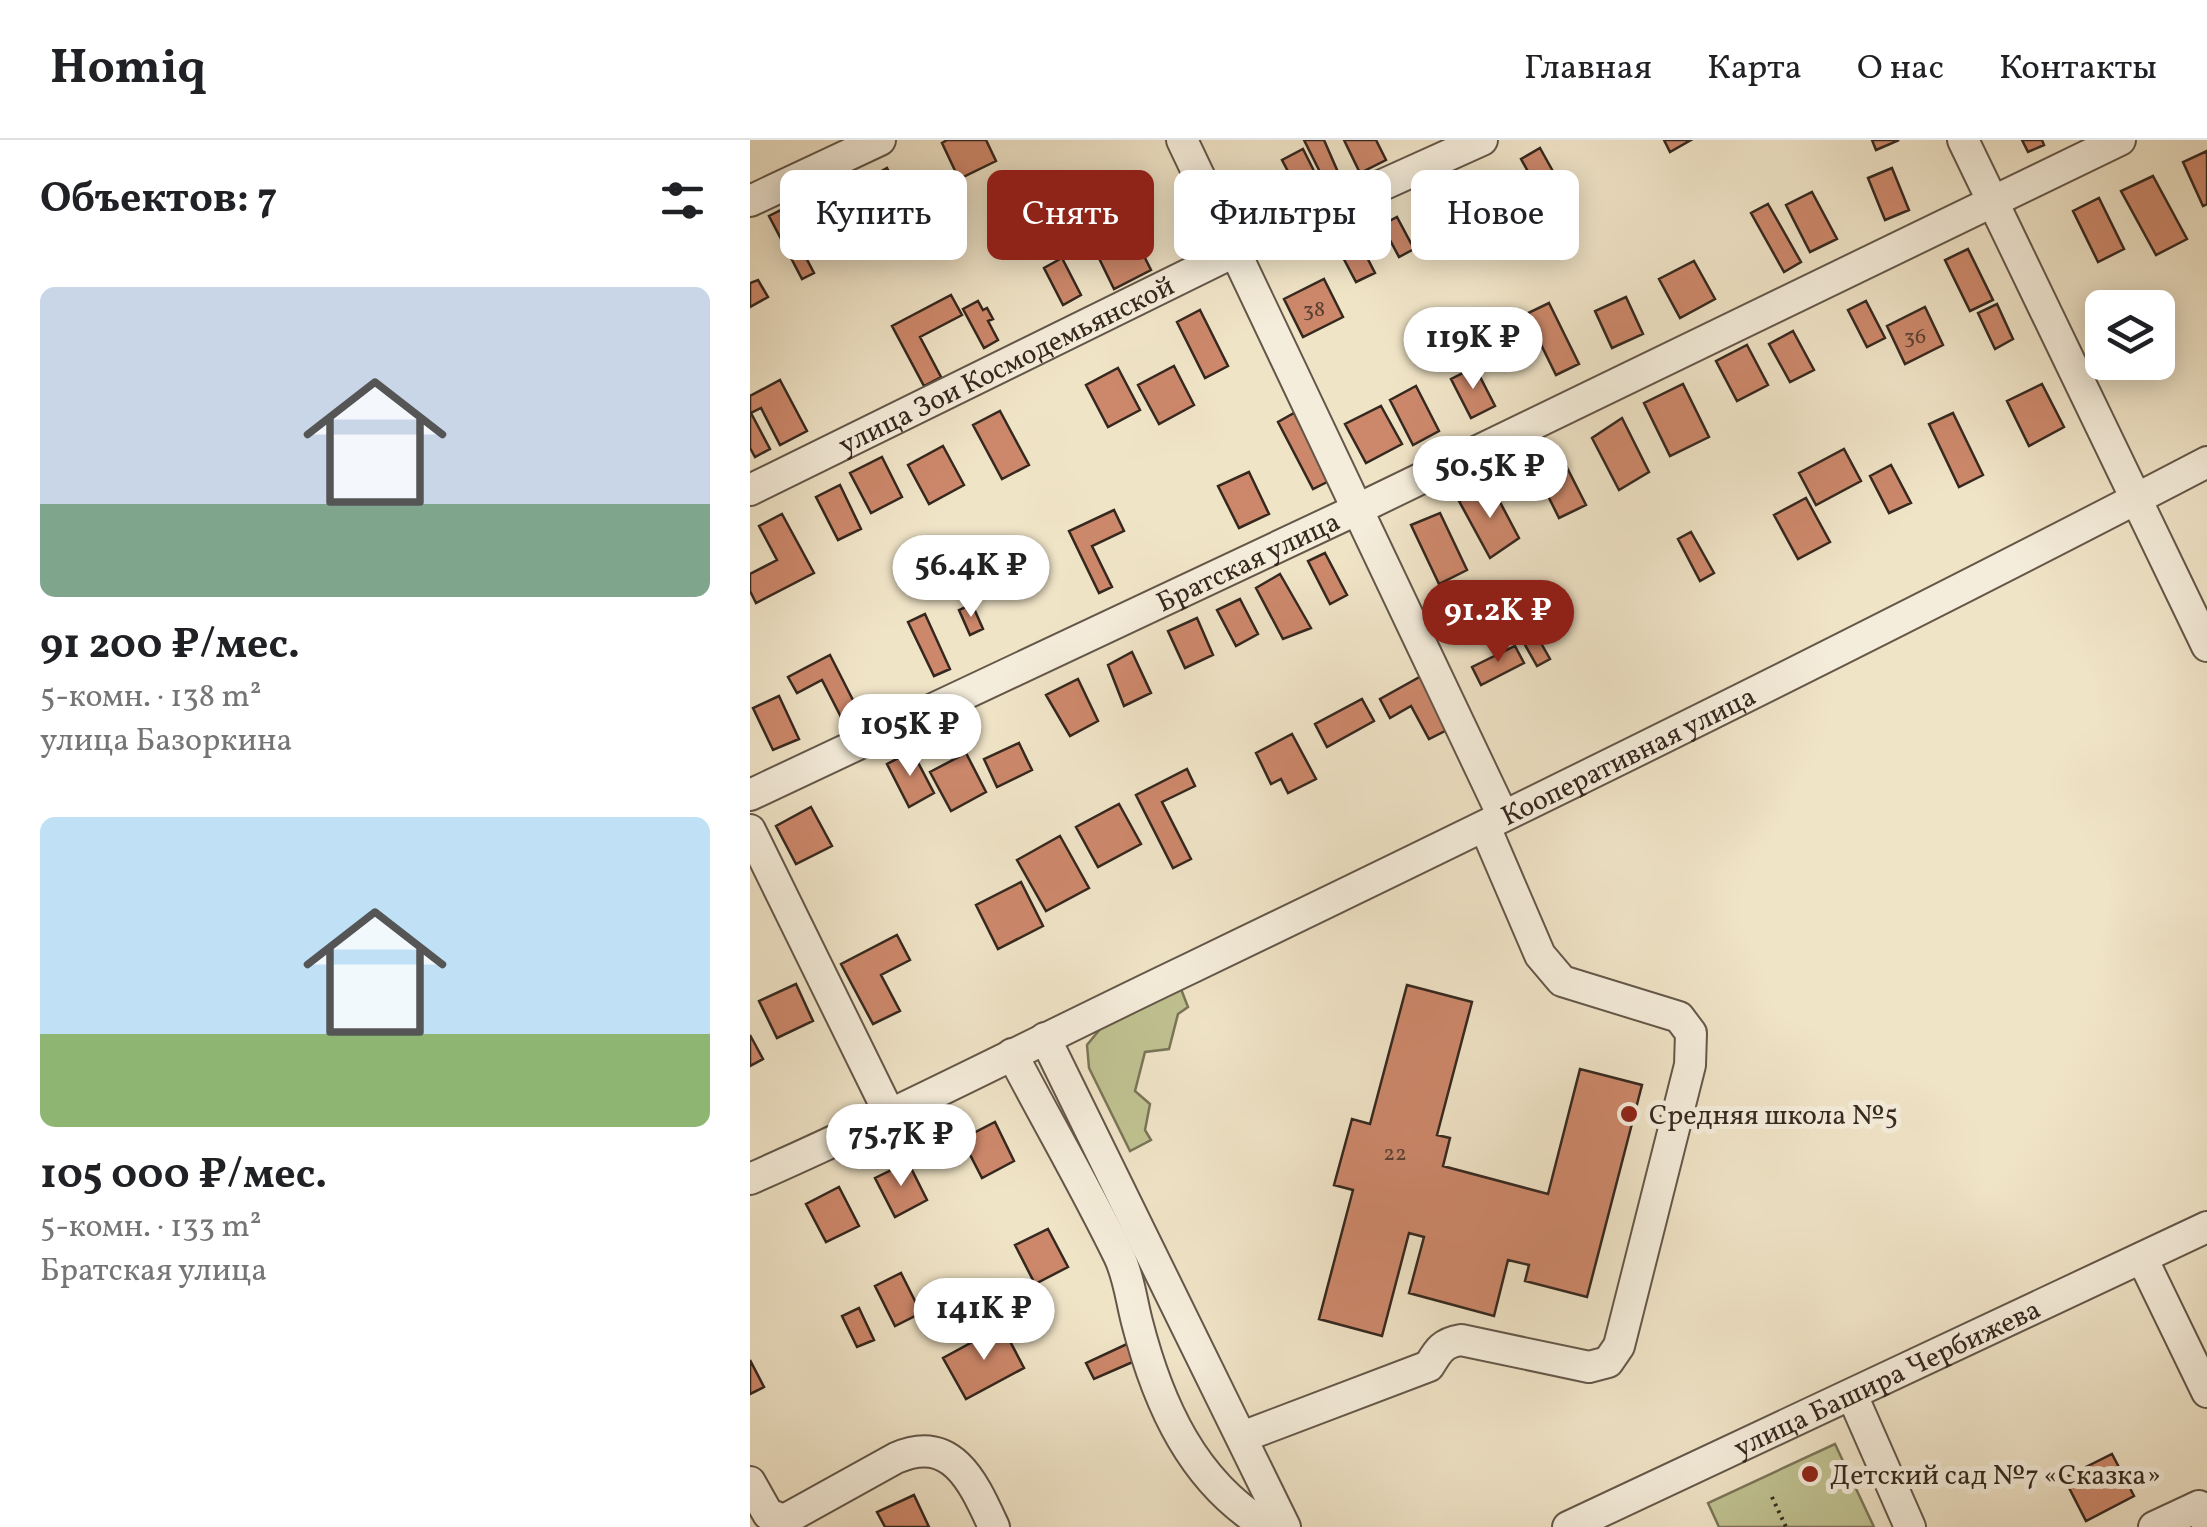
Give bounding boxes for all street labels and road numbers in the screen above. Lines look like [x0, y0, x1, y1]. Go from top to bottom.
street label: улица Зои Космодемьянской [832, 267, 1181, 466]
street label: Братская улица [1151, 503, 1347, 623]
street label: Кооперативная улица [1495, 678, 1763, 837]
street label: улица Башира Чербижева [1728, 1291, 2048, 1468]

